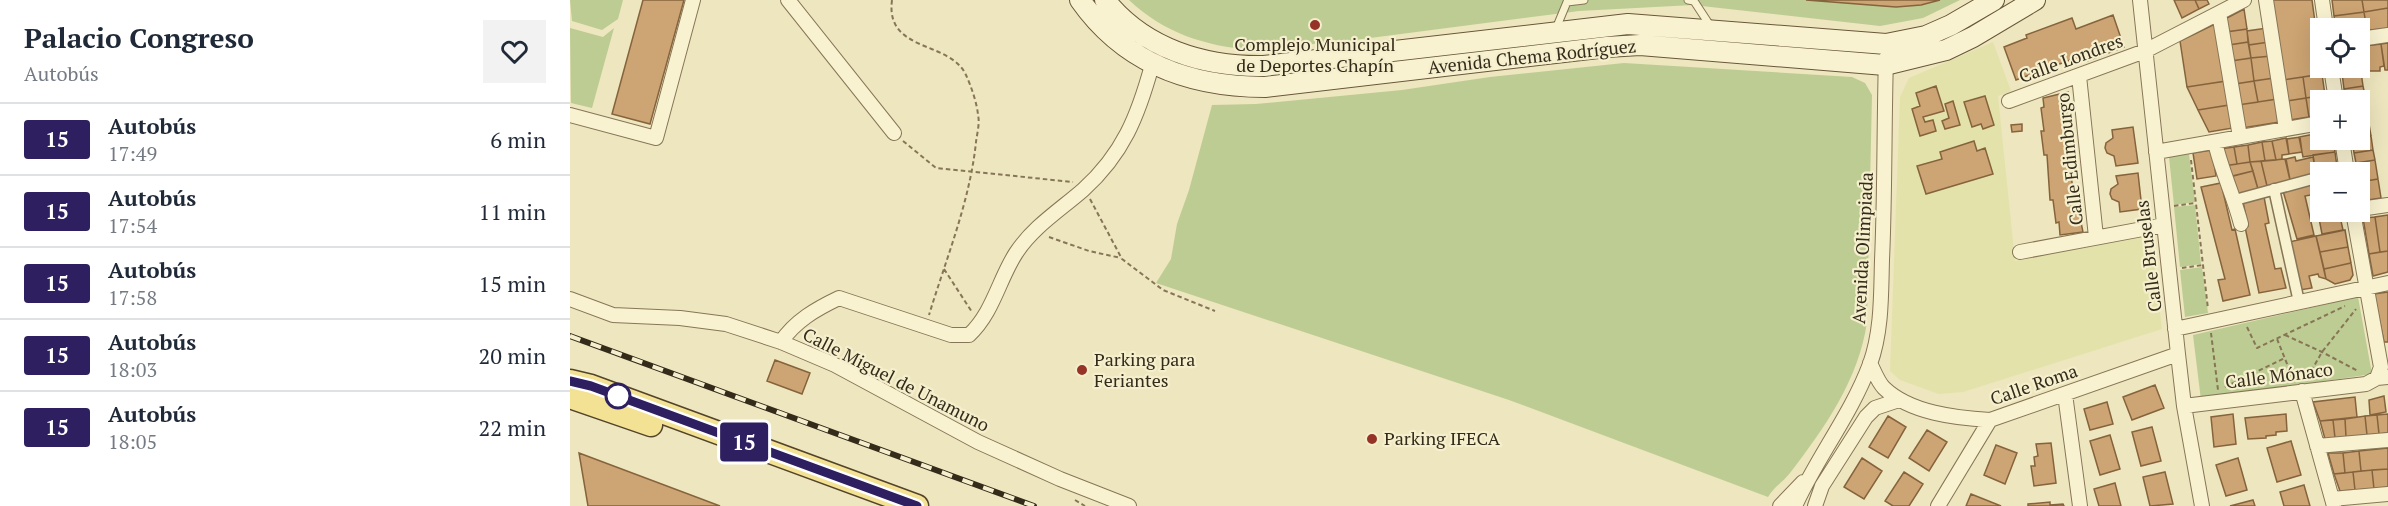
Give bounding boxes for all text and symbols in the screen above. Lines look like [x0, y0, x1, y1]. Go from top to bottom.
marker: Complejo Municipal de Deportes Chapín [1308, 18, 1322, 32]
map controls [2310, 18, 2370, 222]
button: locate [2310, 18, 2370, 78]
text: Palacio Congreso [24, 19, 254, 56]
button: heart [483, 20, 546, 83]
street label: Calle Londres [2015, 28, 2126, 88]
place label: Complejo Municipal de Deportes Chapín [1234, 32, 1396, 77]
street label: Avenida Chema Rodríguez [1426, 33, 1637, 79]
text: Autobús [24, 60, 99, 87]
button: + [2310, 90, 2370, 150]
street label: Calle Edimburgo [2050, 92, 2088, 226]
text: Autobús [108, 111, 196, 140]
text: 15 [45, 125, 69, 153]
text: 6 min [490, 125, 546, 154]
text: 17:49 [108, 140, 157, 167]
button: − [2310, 162, 2370, 222]
street label: Avenida Olimpiada [1846, 171, 1878, 324]
text: Autobús [108, 183, 196, 212]
text: 15 [45, 197, 69, 225]
text: 11 min [479, 197, 546, 226]
street label: Calle Bruselas [2129, 199, 2167, 313]
text: 17:54 [108, 212, 157, 239]
text: Autobús [108, 255, 196, 284]
text: 15 [45, 269, 69, 297]
text: 15 min [479, 269, 546, 298]
text: 17:58 [108, 284, 157, 311]
street label: Calle Miguel de Unamuno [799, 322, 994, 437]
text: Autobús [108, 327, 196, 356]
text: 15 [45, 341, 69, 369]
text: 20 min [479, 341, 546, 370]
place label: Parking para Feriantes [1094, 347, 1195, 392]
text: 18:03 [108, 356, 157, 383]
street label: Calle Mónaco [2224, 356, 2334, 394]
street label: Calle Roma [1987, 358, 2080, 410]
marker: Parking para Feriantes [1075, 363, 1089, 377]
unlabelled marker [605, 383, 631, 409]
text: Autobús [108, 399, 196, 428]
text: 15 [45, 413, 69, 441]
text: 22 min [479, 413, 546, 442]
line badge: 15 [717, 422, 771, 462]
place label: Parking IFECA [1384, 426, 1501, 450]
text: 18:05 [108, 428, 157, 455]
text: 15 [732, 428, 756, 456]
marker: Parking IFECA [1365, 432, 1379, 446]

